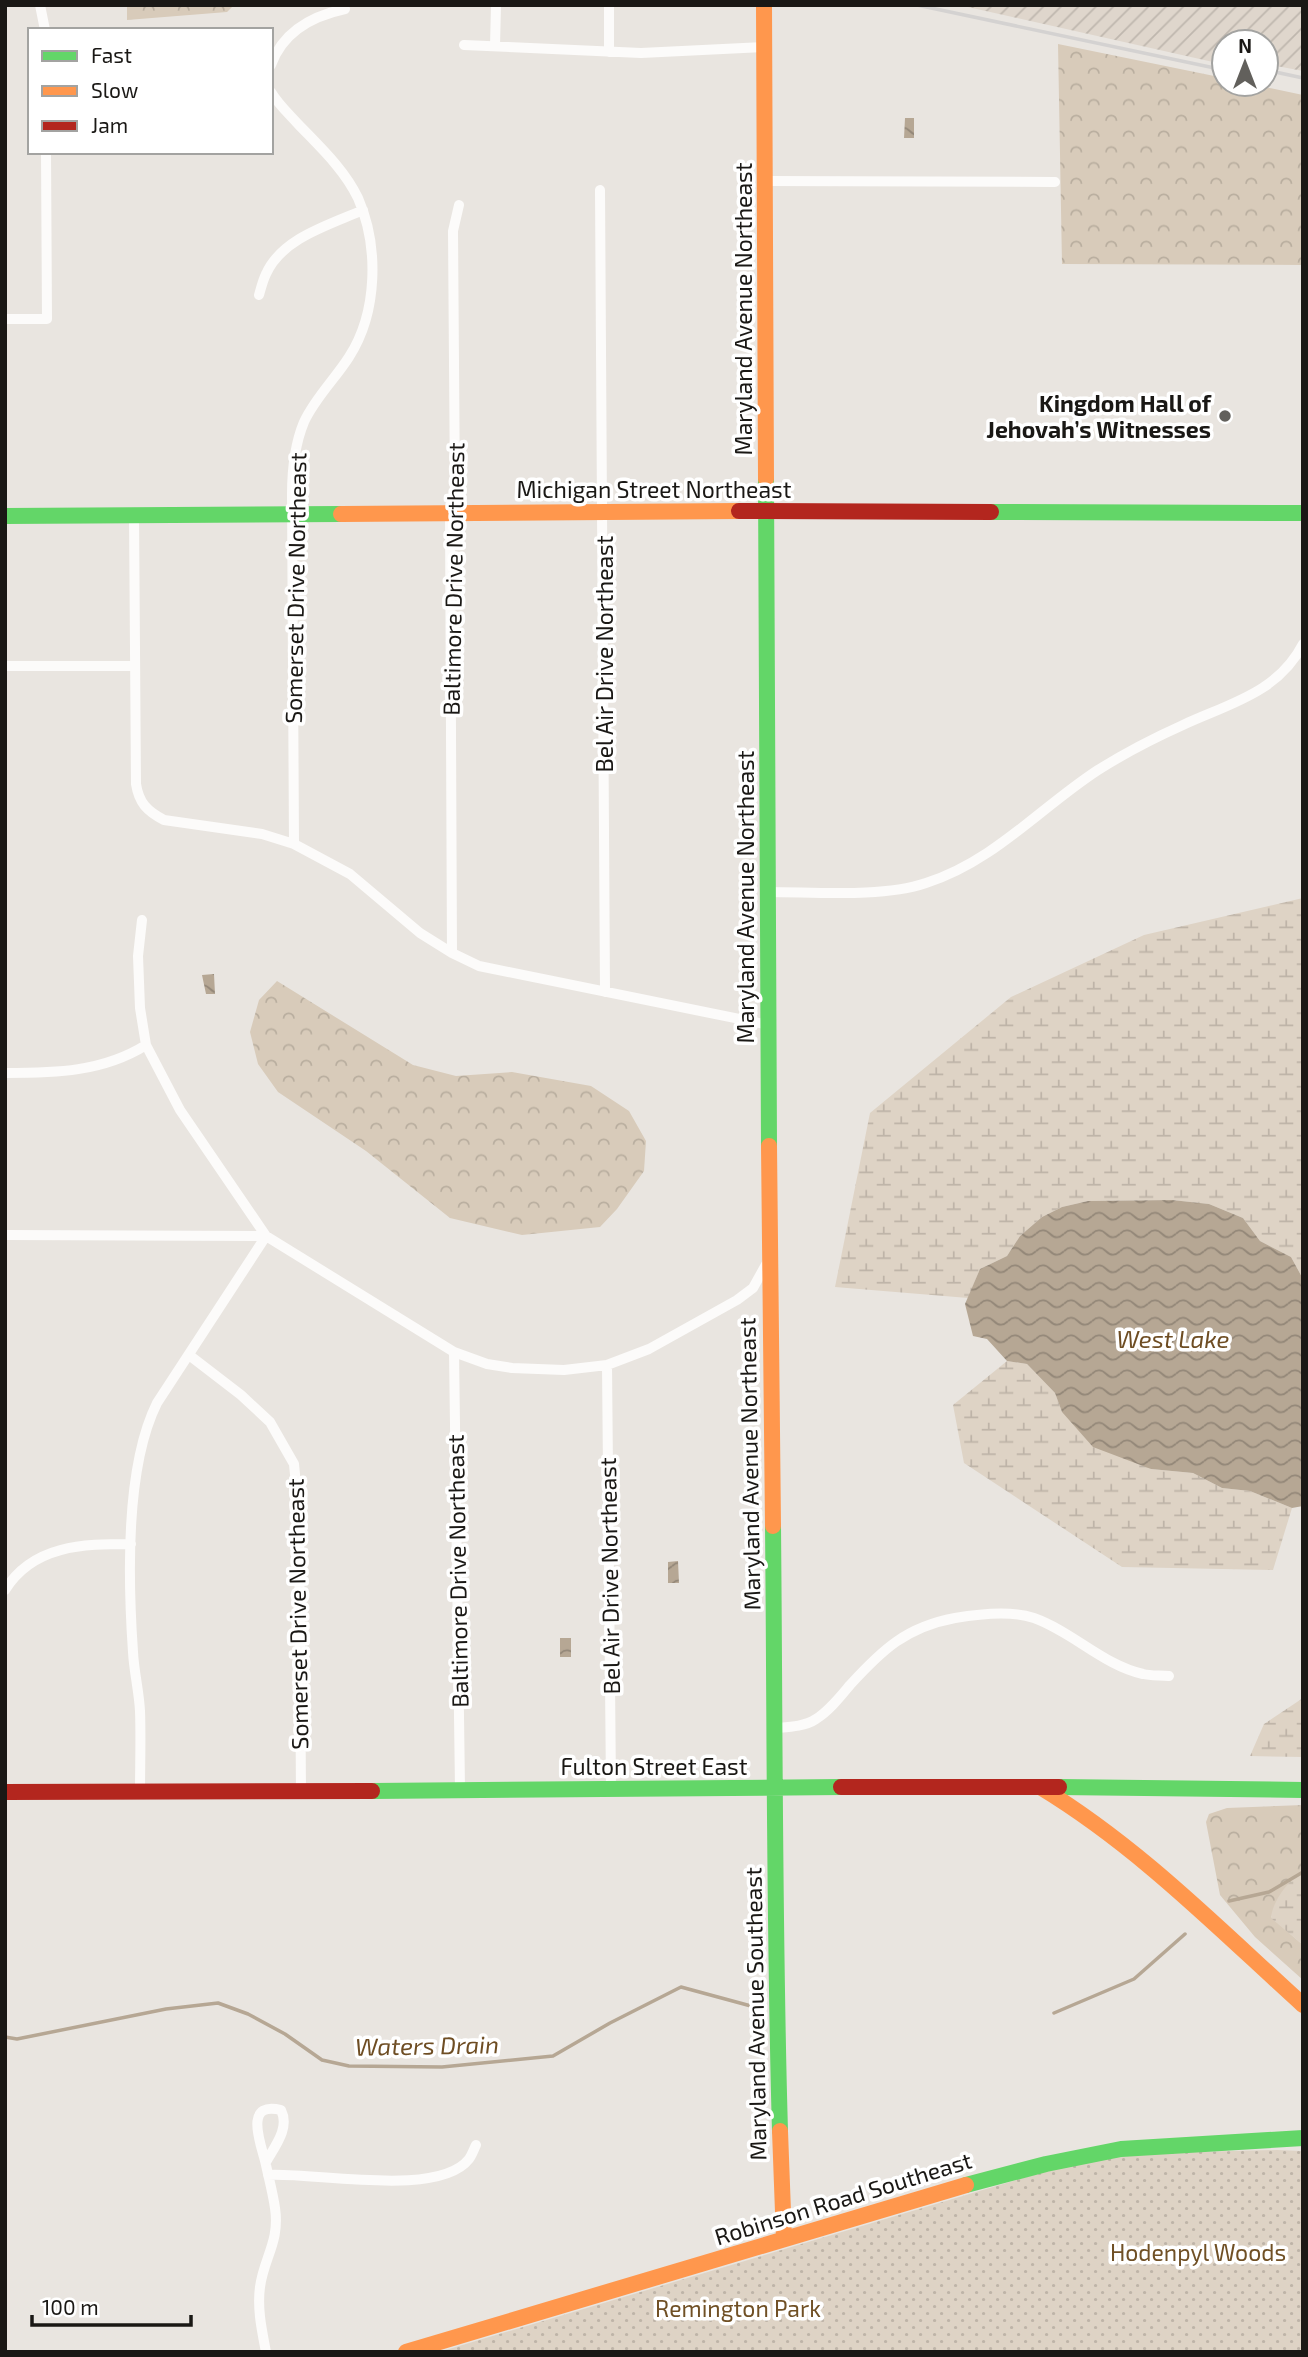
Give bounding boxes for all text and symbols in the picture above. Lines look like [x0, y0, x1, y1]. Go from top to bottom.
legend [28, 28, 273, 154]
north arrow [1210, 28, 1280, 98]
text: N [1238, 34, 1252, 57]
text: Fast [91, 42, 132, 67]
text: Slow [91, 77, 138, 102]
text: Jam [91, 112, 128, 137]
street label: Maryland Avenue Northeast [729, 162, 757, 456]
place label: Kingdom Hall of Jehovah’s Witnesses [986, 389, 1212, 443]
marker: Kingdom Hall of Jehovah’s Witnesses [1217, 408, 1233, 424]
street label: Baltimore Drive Northeast [437, 442, 469, 716]
street label: Somerset Drive Northeast [279, 452, 311, 724]
street label: Michigan Street Northeast [516, 475, 792, 503]
street label: Bel Air Drive Northeast [590, 535, 618, 773]
street label: Maryland Avenue Northeast [731, 750, 759, 1044]
street label: Maryland Avenue Northeast [732, 1317, 766, 1611]
water label: West Lake [1117, 1324, 1230, 1353]
street label: Baltimore Drive Northeast [441, 1434, 473, 1708]
street label: Bel Air Drive Northeast [593, 1457, 625, 1695]
street label: Somerset Drive Northeast [281, 1478, 313, 1750]
street label: Fulton Street East [560, 1752, 748, 1780]
street label: Maryland Avenue Southeast [738, 1867, 772, 2161]
water label: Waters Drain [355, 2029, 499, 2061]
street label: Robinson Road Southeast [711, 2145, 975, 2250]
park label: Hodenpyl Woods [1110, 2238, 1286, 2266]
scale bar [32, 2284, 191, 2328]
text: 100 m [42, 2294, 99, 2319]
park label: Remington Park [655, 2294, 821, 2322]

